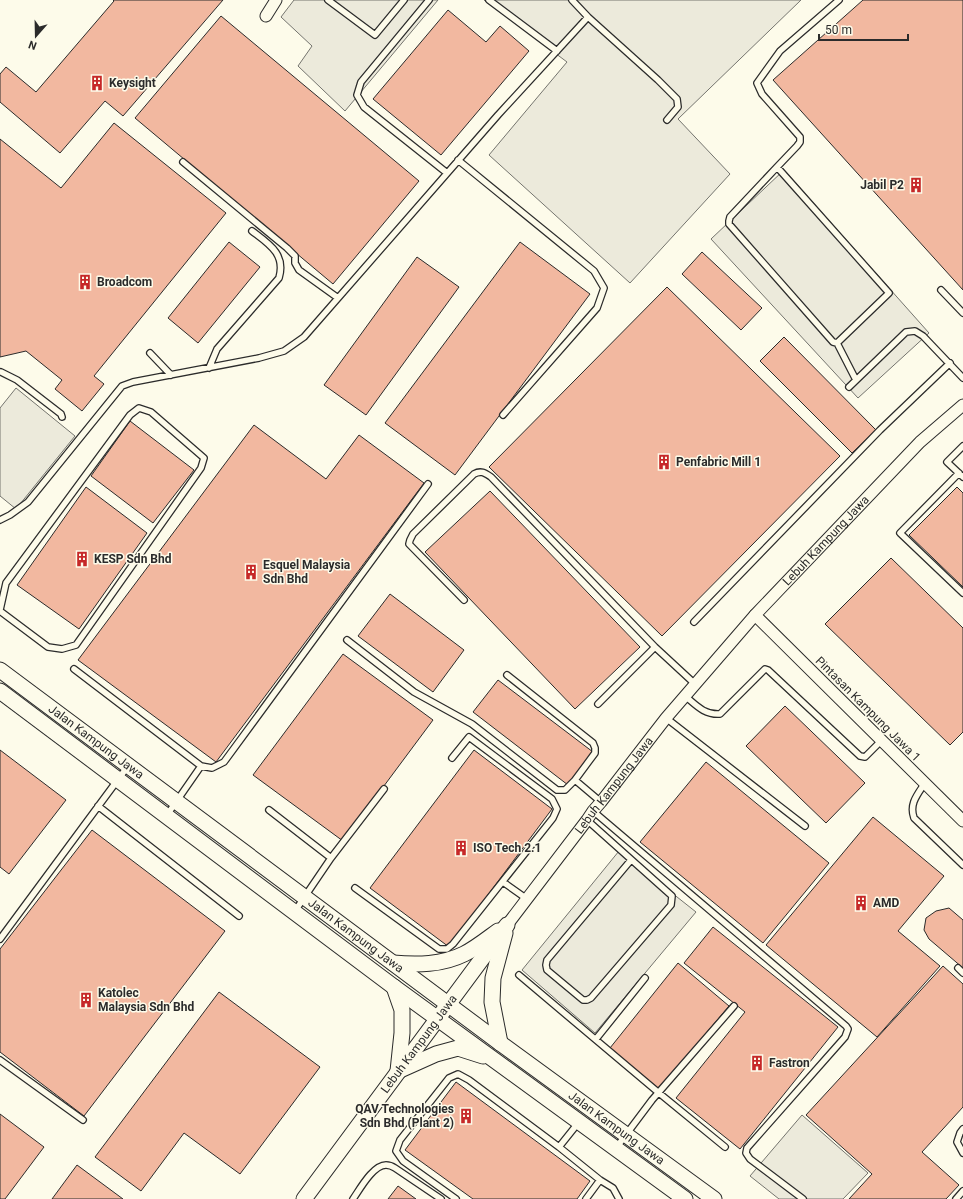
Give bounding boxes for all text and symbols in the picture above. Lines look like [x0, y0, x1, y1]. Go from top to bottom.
north arrow [16, 16, 56, 56]
scale bar [819, 16, 908, 42]
text: 50 m [825, 23, 852, 37]
text: N [27, 37, 39, 52]
building icon: Keysight [88, 74, 106, 92]
place label: Keysight [109, 76, 156, 90]
building icon: Jabil P2 [907, 176, 925, 194]
place label: Jabil P2 [860, 178, 904, 192]
building icon: Broadcom [76, 273, 94, 291]
place label: Broadcom [97, 275, 152, 289]
building icon: Penfabric Mill 1 [655, 453, 673, 471]
place label: Penfabric Mill 1 [676, 455, 761, 469]
street label: Lebuh Kampung Jawa [780, 493, 872, 588]
building icon: KESP Sdn Bhd [73, 550, 91, 568]
place label: KESP Sdn Bhd [94, 552, 172, 566]
place label: Esquel Malaysia Sdn Bhd [263, 558, 351, 586]
building icon: Esquel Malaysia Sdn Bhd [242, 563, 260, 581]
street label: Pintasan Kampung Jawa 1 [813, 654, 923, 764]
street label: Jalan Kampung Jawa [46, 702, 147, 782]
street label: Lebuh Kampung Jawa [572, 734, 656, 837]
building icon: ISO Tech 2.1 [452, 839, 470, 857]
place label: ISO Tech 2.1 [473, 841, 541, 855]
building icon: AMD [852, 894, 870, 912]
street label: Jalan Kampung Jawa [305, 895, 406, 976]
place label: AMD [873, 896, 900, 910]
place label: Katolec Malaysia Sdn Bhd [98, 986, 194, 1014]
building icon: Katolec Malaysia Sdn Bhd [77, 991, 95, 1009]
street label: Lebuh Kampung Jawa [378, 992, 460, 1096]
building icon: Fastron [748, 1054, 766, 1072]
place label: Fastron [769, 1056, 810, 1070]
street label: Jalan Kampung Jawa [566, 1088, 667, 1168]
place label: QAV Technologies Sdn Bhd (Plant 2) [355, 1102, 454, 1130]
building icon: QAV Technologies Sdn Bhd (Plant 2) [457, 1107, 475, 1125]

